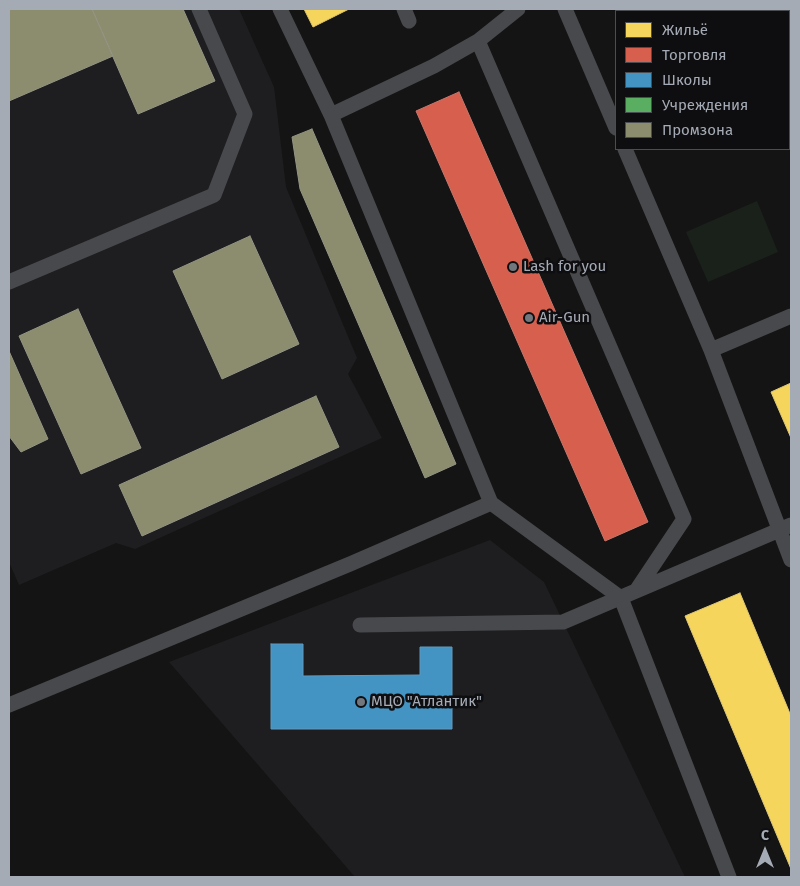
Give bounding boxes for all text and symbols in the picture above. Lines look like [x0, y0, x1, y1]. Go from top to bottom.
legend [615, 10, 790, 150]
text: Жильё [662, 21, 708, 39]
text: Торговля [662, 46, 727, 64]
text: Школы [662, 71, 712, 89]
text: Учреждения [662, 96, 748, 114]
text: Промзона [662, 121, 733, 139]
place label: Lash for you [523, 258, 606, 276]
marker: Lash for you [507, 261, 519, 273]
place label: Air-Gun [539, 309, 590, 327]
marker: Air-Gun [523, 312, 535, 324]
place label: МЦО "Атлантик" [371, 693, 482, 711]
marker: МЦО "Атлантик" [355, 696, 367, 708]
north arrow [740, 826, 790, 876]
text: С [761, 827, 769, 844]

